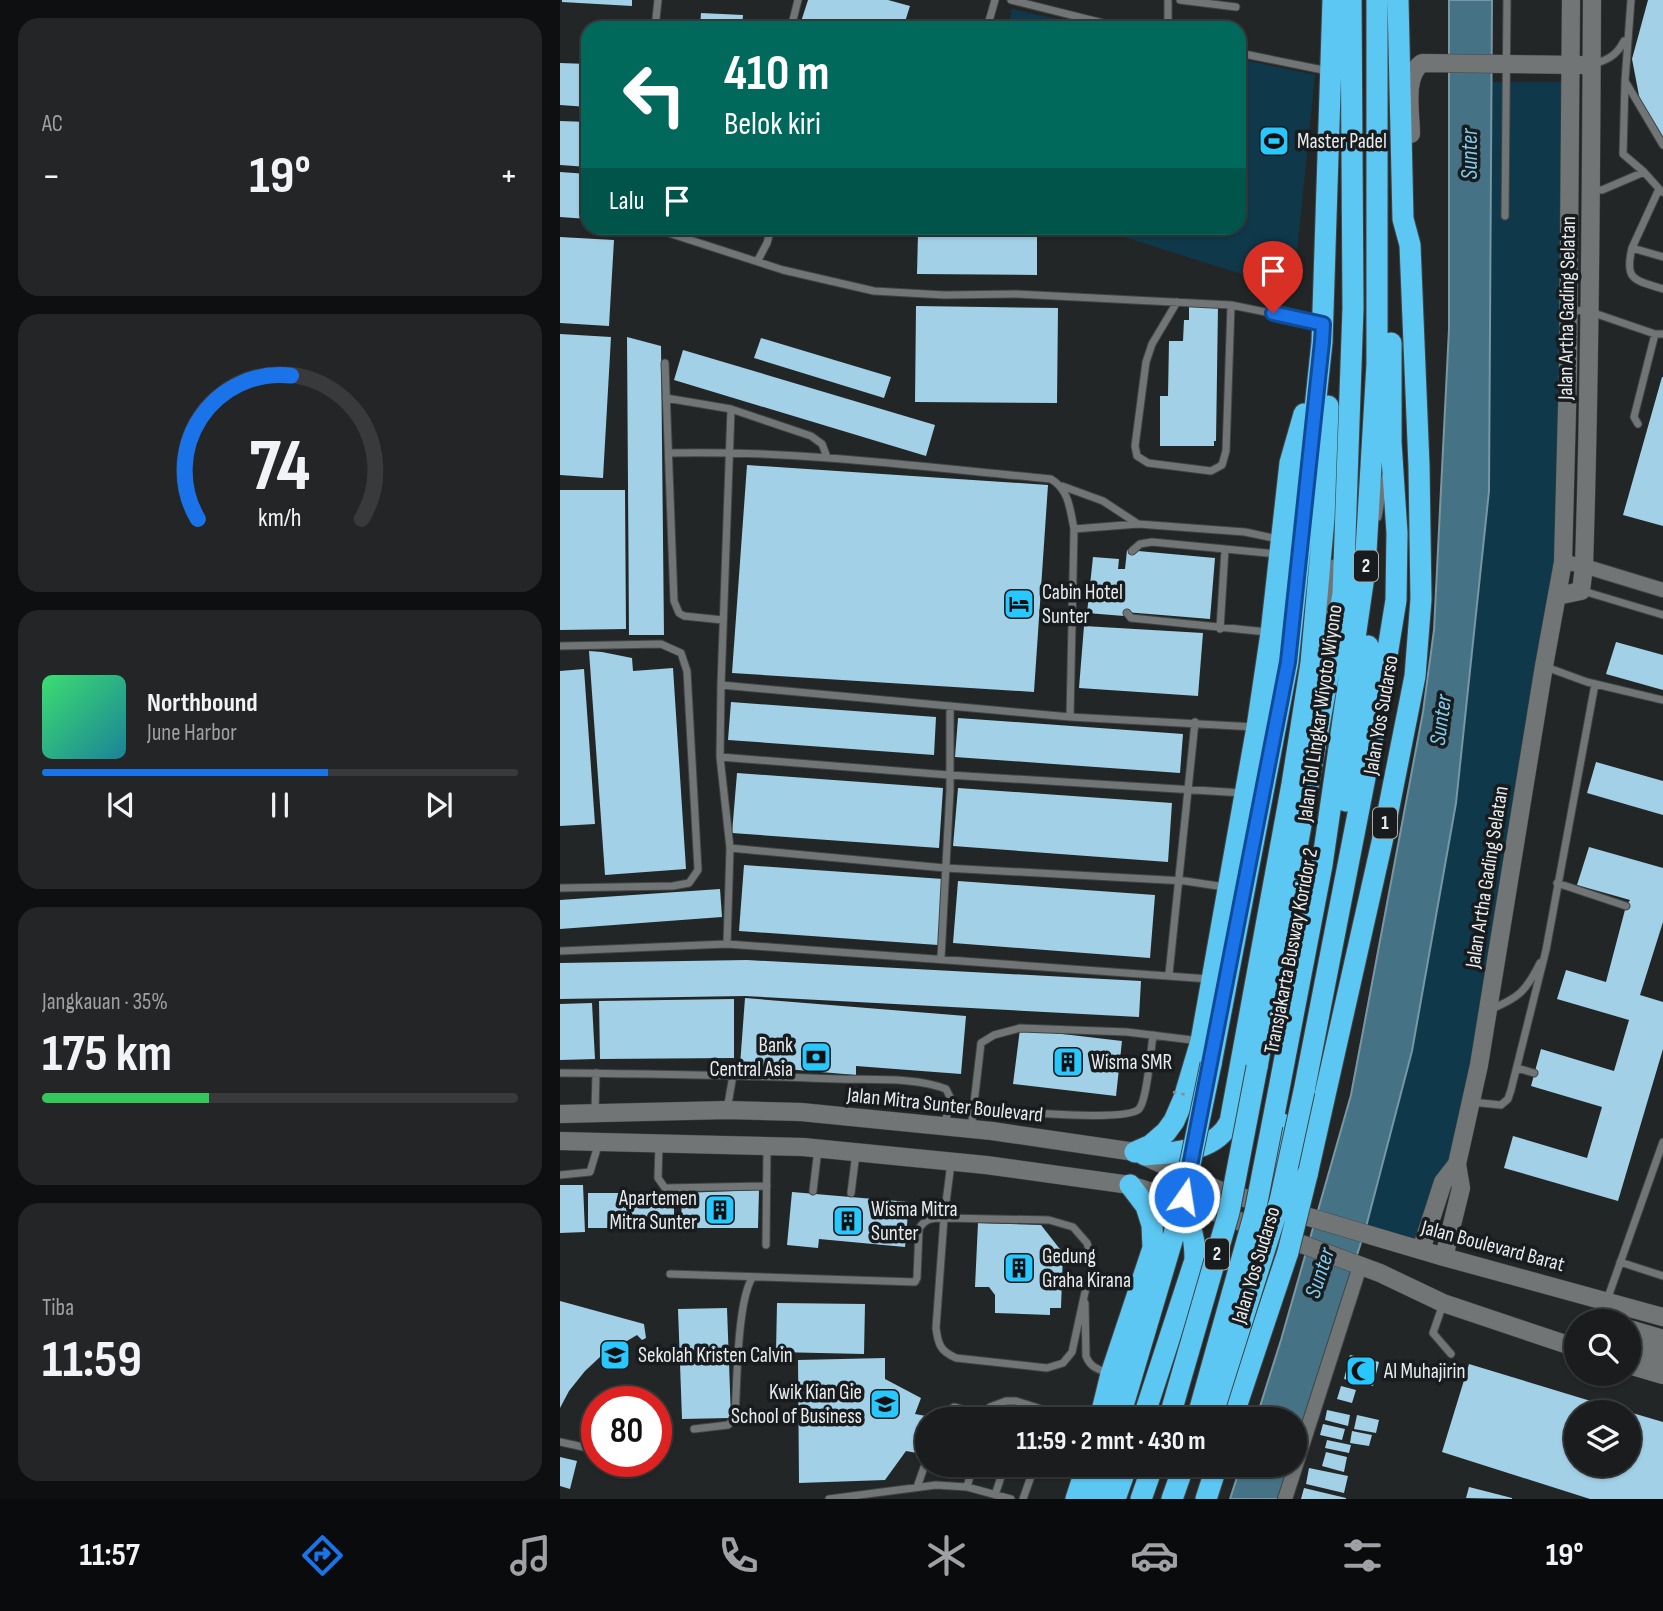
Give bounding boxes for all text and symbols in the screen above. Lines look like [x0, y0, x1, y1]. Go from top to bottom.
text: 410 m [724, 45, 830, 104]
icon: left [609, 49, 700, 140]
text: Belok kiri [724, 105, 821, 144]
text: AC [42, 110, 63, 138]
sports icon: Master Padel [1257, 124, 1291, 158]
water label: Sunter [1456, 127, 1484, 179]
place label: Master Padel [1297, 129, 1387, 154]
text: 19° [249, 145, 311, 208]
text: − [42, 154, 61, 199]
text: + [499, 154, 518, 199]
icon: arrive [658, 182, 696, 220]
text: Lalu [609, 186, 644, 217]
street label: Jalan Artha Gading Selatan [1553, 216, 1581, 401]
pin [1243, 241, 1303, 313]
icon: arrive [1254, 252, 1292, 290]
text: 74 [249, 424, 311, 512]
text: km/h [258, 503, 302, 534]
road number: 2 [1354, 551, 1378, 582]
place label: Cabin Hotel Sunter [1042, 580, 1123, 629]
hotel icon: Cabin Hotel Sunter [1002, 587, 1036, 621]
street label: Jalan Tol Lingkar Wiyoto Wiyono [1292, 603, 1348, 824]
street label: Jalan Yos Sudarso [1358, 653, 1404, 778]
text: Northbound [147, 688, 258, 719]
water label: Sunter [1424, 691, 1459, 747]
text: June Harbor [147, 719, 237, 747]
street label: Jalan Artha Gading Selatan [1460, 784, 1514, 971]
icon: previous [102, 786, 140, 824]
icon: pause [261, 786, 299, 824]
icon: next [420, 786, 458, 824]
road number: 1 [1373, 808, 1397, 838]
street label: Transjakarta Busway Koridor 2 [1259, 846, 1323, 1056]
text: Jangkauan · 35% [42, 988, 168, 1016]
text: 175 km [42, 1023, 172, 1086]
place label: Bank Central Asia [709, 1033, 793, 1082]
bank icon: Bank Central Asia [799, 1040, 833, 1074]
building icon: Wisma SMR [1051, 1045, 1085, 1079]
place label: Wisma SMR [1091, 1050, 1172, 1075]
street label: Jalan Mitra Sunter Boulevard [845, 1082, 1044, 1128]
position arrow [1147, 1160, 1221, 1234]
place label: Apartemen Mitra Sunter [609, 1186, 697, 1235]
building icon: Apartemen Mitra Sunter [703, 1193, 737, 1227]
place label: Wisma Mitra Sunter [871, 1197, 958, 1246]
building icon: Wisma Mitra Sunter [831, 1204, 865, 1238]
street label: Jalan Yos Sudarso [1226, 1204, 1286, 1327]
street label: Jalan Boulevard Barat [1418, 1215, 1567, 1277]
road number: 2 [1205, 1238, 1229, 1270]
water label: Sunter [1299, 1243, 1342, 1302]
place label: Gedung Graha Kirana [1042, 1244, 1131, 1293]
building icon: Gedung Graha Kirana [1002, 1251, 1036, 1285]
text: Tiba [42, 1294, 74, 1322]
map controls [1564, 1309, 1641, 1477]
button: search [1564, 1309, 1641, 1386]
text: 11:59 [42, 1329, 142, 1392]
school or university icon: Sekolah Kristen Calvin [598, 1338, 632, 1372]
place label: Sekolah Kristen Calvin [638, 1343, 793, 1368]
mosque icon: Al Muhajirin [1344, 1354, 1378, 1388]
place label: Al Muhajirin [1383, 1359, 1465, 1384]
place label: Kwik Kian Gie School of Business [731, 1380, 862, 1429]
speed limit sign: 80 [581, 1386, 672, 1477]
school or university icon: Kwik Kian Gie School of Business [868, 1387, 902, 1421]
button: layers [1564, 1400, 1641, 1477]
text: 11:59 · 2 mnt · 430 m [1017, 1426, 1206, 1457]
icon: directions [298, 1531, 347, 1580]
icon: music [506, 1531, 555, 1580]
icon: phone [714, 1531, 763, 1580]
icon: climate [922, 1531, 971, 1580]
icon: car [1130, 1531, 1179, 1580]
icon: filters [1338, 1531, 1387, 1580]
text: 11:57 [79, 1536, 140, 1575]
text: 19° [1546, 1536, 1583, 1575]

